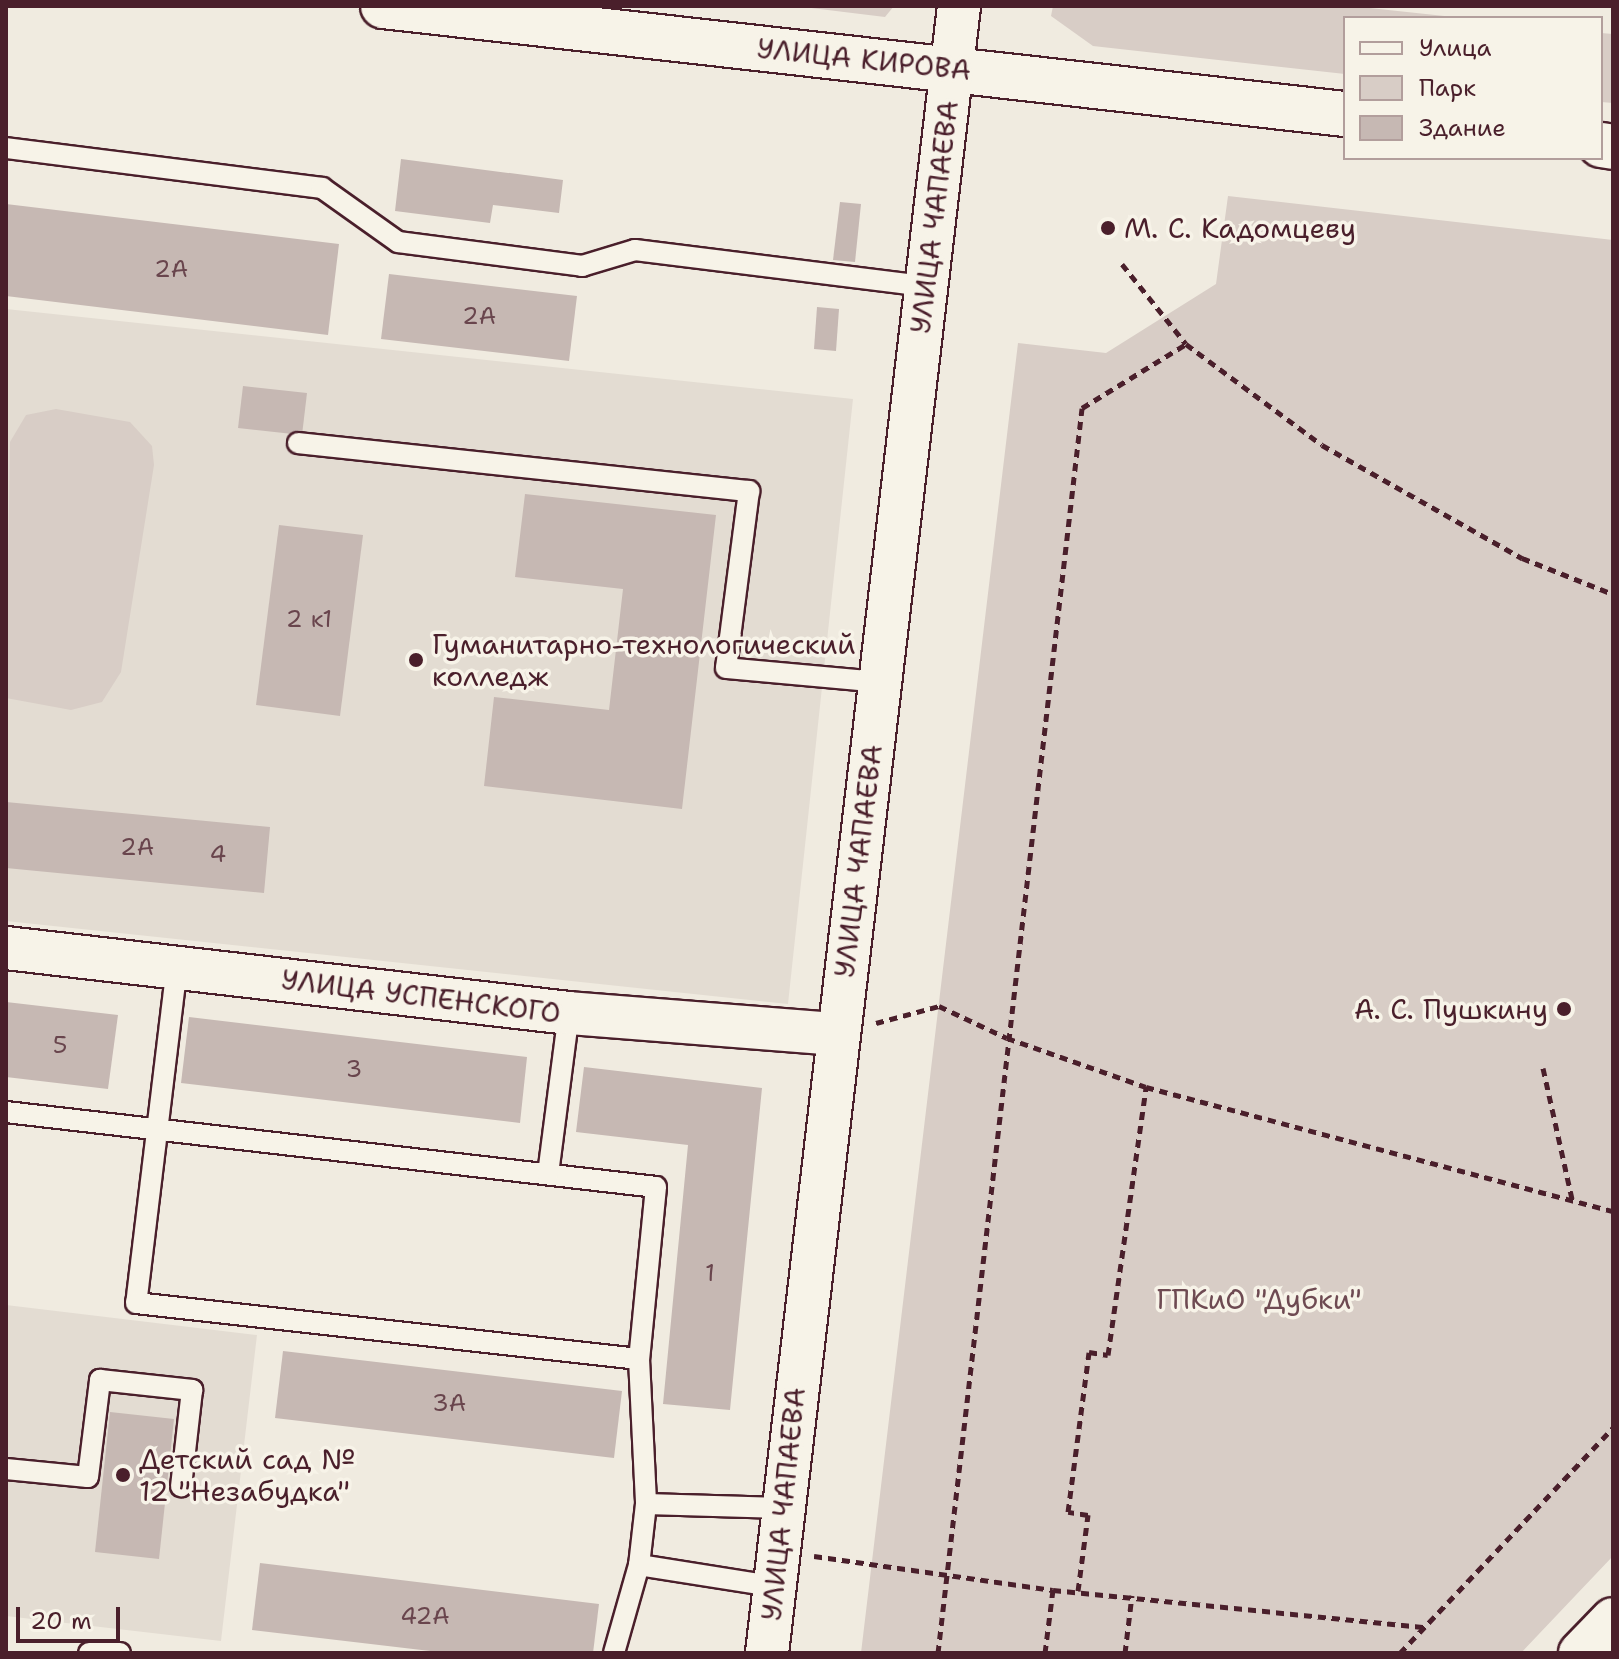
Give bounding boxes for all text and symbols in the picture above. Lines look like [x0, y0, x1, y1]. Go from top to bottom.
legend [1343, 16, 1603, 160]
street label: УЛИЦА КИРОВА [755, 31, 973, 87]
text: Улица [1419, 32, 1492, 64]
text: Парк [1419, 72, 1476, 104]
street label: УЛИЦА ЧАПАЕВА [903, 99, 965, 335]
text: Здание [1419, 112, 1506, 144]
place label: М. С. Кадомцеву [1124, 211, 1356, 245]
marker: М. С. Кадомцеву [1099, 219, 1117, 237]
house number: 2А [154, 256, 188, 284]
house number: 2А [462, 303, 496, 331]
house number: 2 к1 [286, 606, 332, 634]
place label: Гуманитарно-технологический колледж [432, 627, 856, 693]
marker: Гуманитарно-технологический колледж [407, 651, 425, 669]
street label: УЛИЦА ЧАПАЕВА [827, 743, 889, 979]
house number: 2А [120, 834, 154, 862]
house number: 4 [210, 841, 226, 869]
street label: УЛИЦА УСПЕНСКОГО [279, 962, 563, 1030]
place label: А. С. Пушкину [1354, 992, 1548, 1026]
marker: А. С. Пушкину [1555, 1000, 1573, 1018]
house number: 5 [53, 1032, 67, 1060]
house number: 3 [346, 1056, 362, 1084]
house number: 1 [705, 1260, 715, 1288]
park label: ГПКиО "Дубки" [1156, 1282, 1362, 1316]
street label: УЛИЦА ЧАПАЕВА [754, 1386, 812, 1622]
house number: 3А [432, 1390, 466, 1418]
place label: Детский сад № 12 "Незабудка" [139, 1442, 355, 1508]
marker: Детский сад № 12 "Незабудка" [114, 1466, 132, 1484]
scale bar [20, 1591, 124, 1641]
house number: 42А [400, 1603, 450, 1631]
text: 20 m [30, 1605, 92, 1637]

